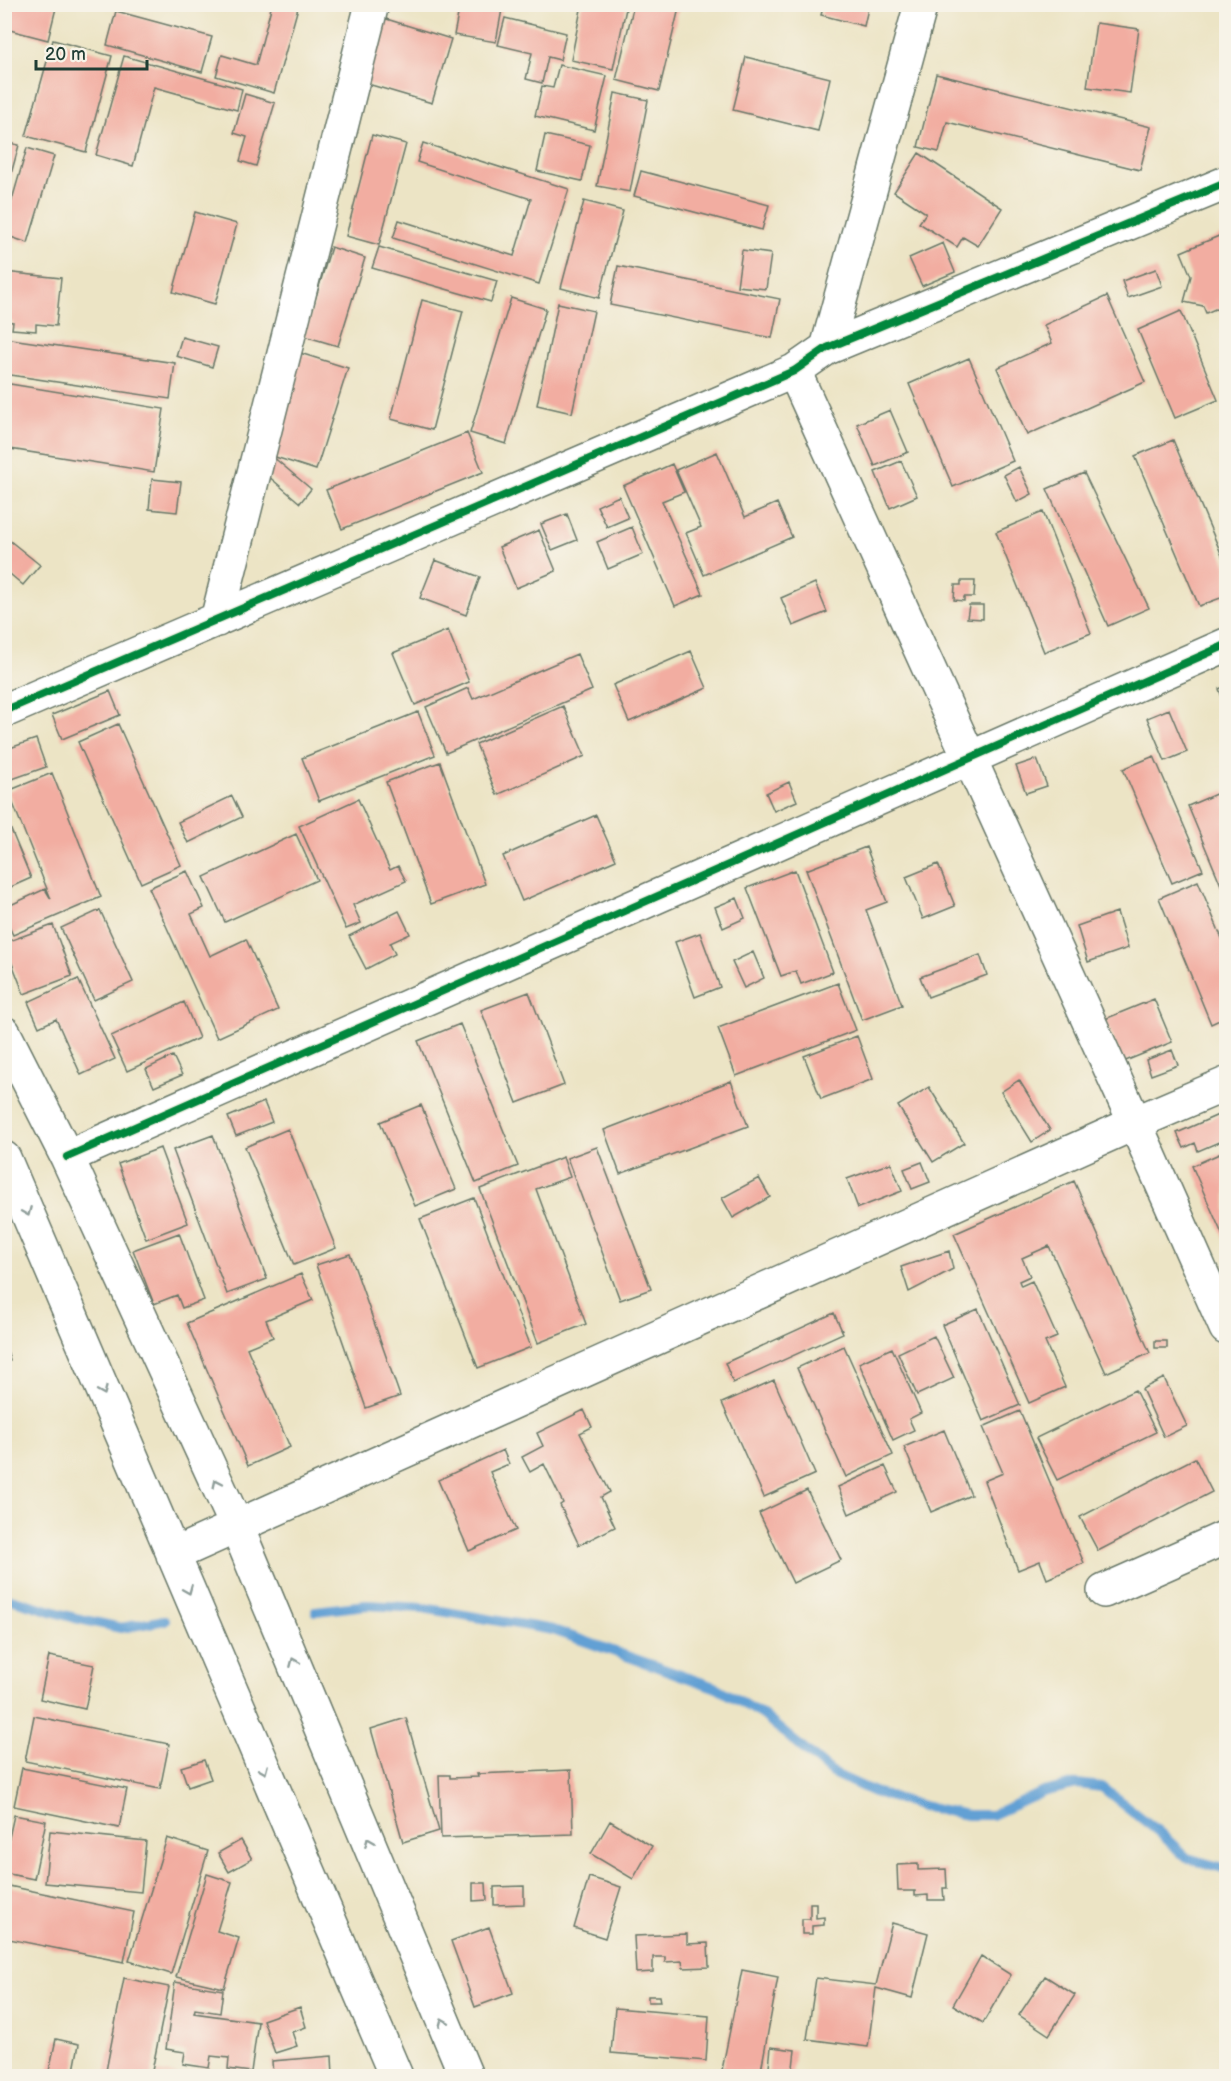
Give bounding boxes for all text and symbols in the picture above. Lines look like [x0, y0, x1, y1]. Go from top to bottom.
scale bar [36, 33, 147, 71]
text: 20 m [45, 44, 86, 65]
one-way arrow [20, 1206, 32, 1217]
one-way arrow [96, 1385, 108, 1396]
one-way arrow [213, 1479, 225, 1490]
one-way arrow [181, 1584, 193, 1595]
one-way arrow [289, 1658, 301, 1669]
one-way arrow [257, 1763, 269, 1774]
one-way arrow [364, 1838, 376, 1849]
one-way arrow [438, 2018, 450, 2029]

